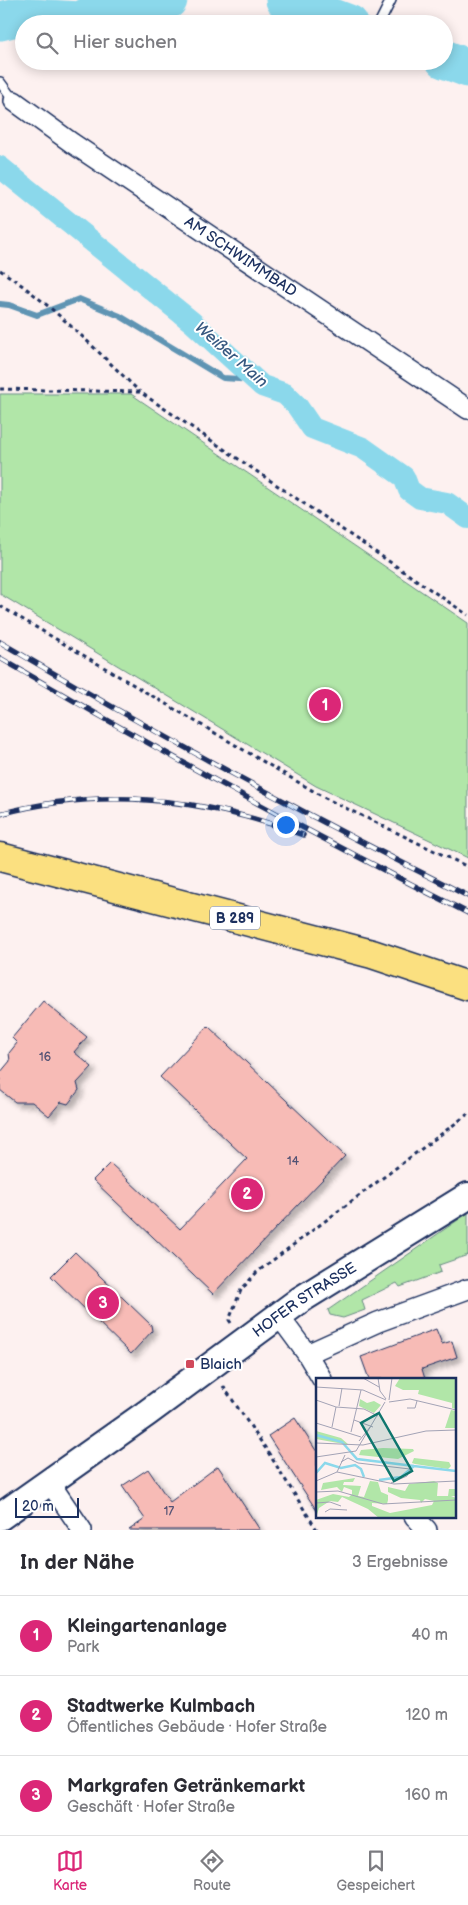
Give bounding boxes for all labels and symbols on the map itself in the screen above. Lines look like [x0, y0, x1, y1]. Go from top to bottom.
street label: AM SCHWIMMBAD [181, 212, 301, 301]
water label: Weißer Main [191, 318, 271, 392]
pin: 1 [309, 686, 341, 724]
your location [273, 812, 299, 838]
road number: B 289 [210, 906, 260, 930]
house number: 16 [39, 1050, 51, 1065]
house number: 14 [287, 1154, 300, 1169]
pin: 2 [231, 1175, 263, 1213]
street label: HOFER STRASSE [249, 1258, 360, 1341]
pin: 3 [87, 1284, 119, 1322]
place label: Blaich [200, 1355, 242, 1374]
marker: Blaich [184, 1358, 196, 1370]
inset map [316, 1378, 456, 1518]
scale bar [15, 1495, 79, 1518]
house number: 17 [164, 1504, 174, 1519]

